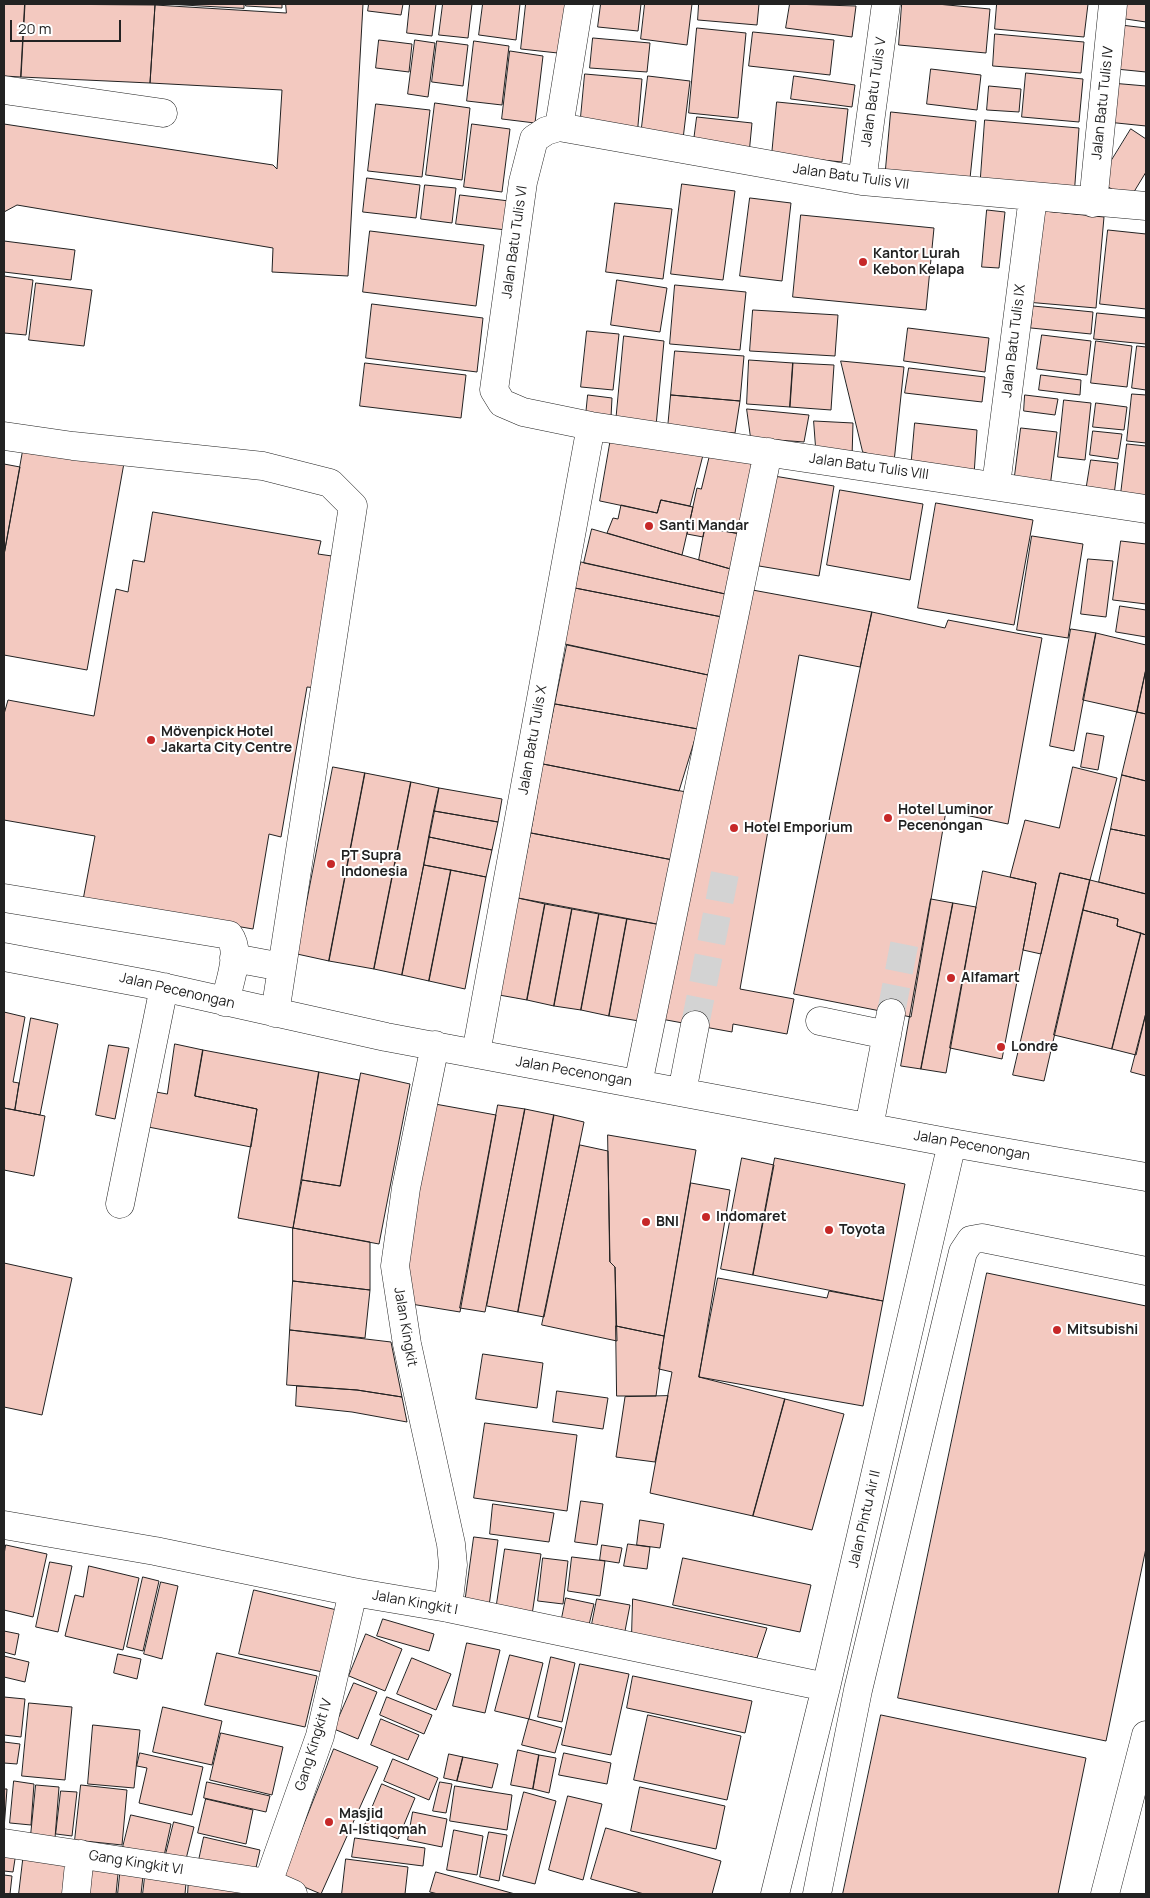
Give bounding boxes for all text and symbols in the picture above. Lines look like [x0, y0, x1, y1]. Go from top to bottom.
scale bar [12, 10, 124, 42]
text: 20 m [18, 18, 51, 39]
street label: Jalan Batu Tulis V [858, 36, 890, 148]
street label: Jalan Batu Tulis IV [1089, 45, 1117, 161]
street label: Jalan Batu Tulis VII [792, 161, 910, 193]
street label: Jalan Batu Tulis VI [499, 184, 531, 300]
place label: Kantor Lurah Kebon Kelapa [873, 246, 964, 278]
marker: Kantor Lurah Kebon Kelapa [857, 256, 869, 268]
street label: Jalan Batu Tulis IX [999, 283, 1029, 399]
street label: Jalan Batu Tulis VIII [808, 450, 930, 484]
place label: Santi Mandar [659, 518, 749, 534]
marker: Santi Mandar [643, 520, 655, 532]
street label: Jalan Batu Tulis X [515, 684, 551, 796]
place label: Mövenpick Hotel Jakarta City Centre [161, 724, 292, 756]
marker: Mövenpick Hotel Jakarta City Centre [145, 734, 157, 746]
place label: Hotel Luminor Pecenongan [898, 802, 993, 834]
marker: Hotel Luminor Pecenongan [882, 812, 894, 824]
place label: Hotel Emporium [744, 820, 852, 836]
marker: Hotel Emporium [728, 822, 740, 834]
place label: PT Supra Indonesia [341, 848, 407, 880]
marker: PT Supra Indonesia [325, 858, 337, 870]
street label: Jalan Pecenongan [118, 970, 236, 1012]
place label: Alfamart [961, 970, 1020, 986]
marker: Alfamart [945, 972, 957, 984]
place label: Londre [1011, 1039, 1058, 1055]
marker: Londre [995, 1041, 1007, 1053]
street label: Jalan Pecenongan [515, 1054, 633, 1090]
street label: Jalan Pecenongan [913, 1128, 1031, 1164]
place label: Indomaret [716, 1209, 786, 1225]
marker: Indomaret [700, 1211, 712, 1223]
place label: BNI [656, 1214, 679, 1230]
marker: BNI [640, 1216, 652, 1228]
place label: Toyota [839, 1222, 885, 1238]
marker: Toyota [823, 1224, 835, 1236]
street label: Jalan Kingkit [390, 1286, 420, 1368]
place label: Mitsubishi [1067, 1322, 1138, 1338]
marker: Mitsubishi [1051, 1324, 1063, 1336]
street label: Jalan Pintu Air II [846, 1469, 884, 1569]
street label: Jalan Kingkit I [371, 1587, 459, 1619]
street label: Gang Kingkit IV [292, 1697, 336, 1793]
place label: Masjid Al-Istiqomah [339, 1806, 426, 1838]
marker: Masjid Al-Istiqomah [323, 1816, 335, 1828]
street label: Gang Kingkit VI [87, 1847, 185, 1879]

